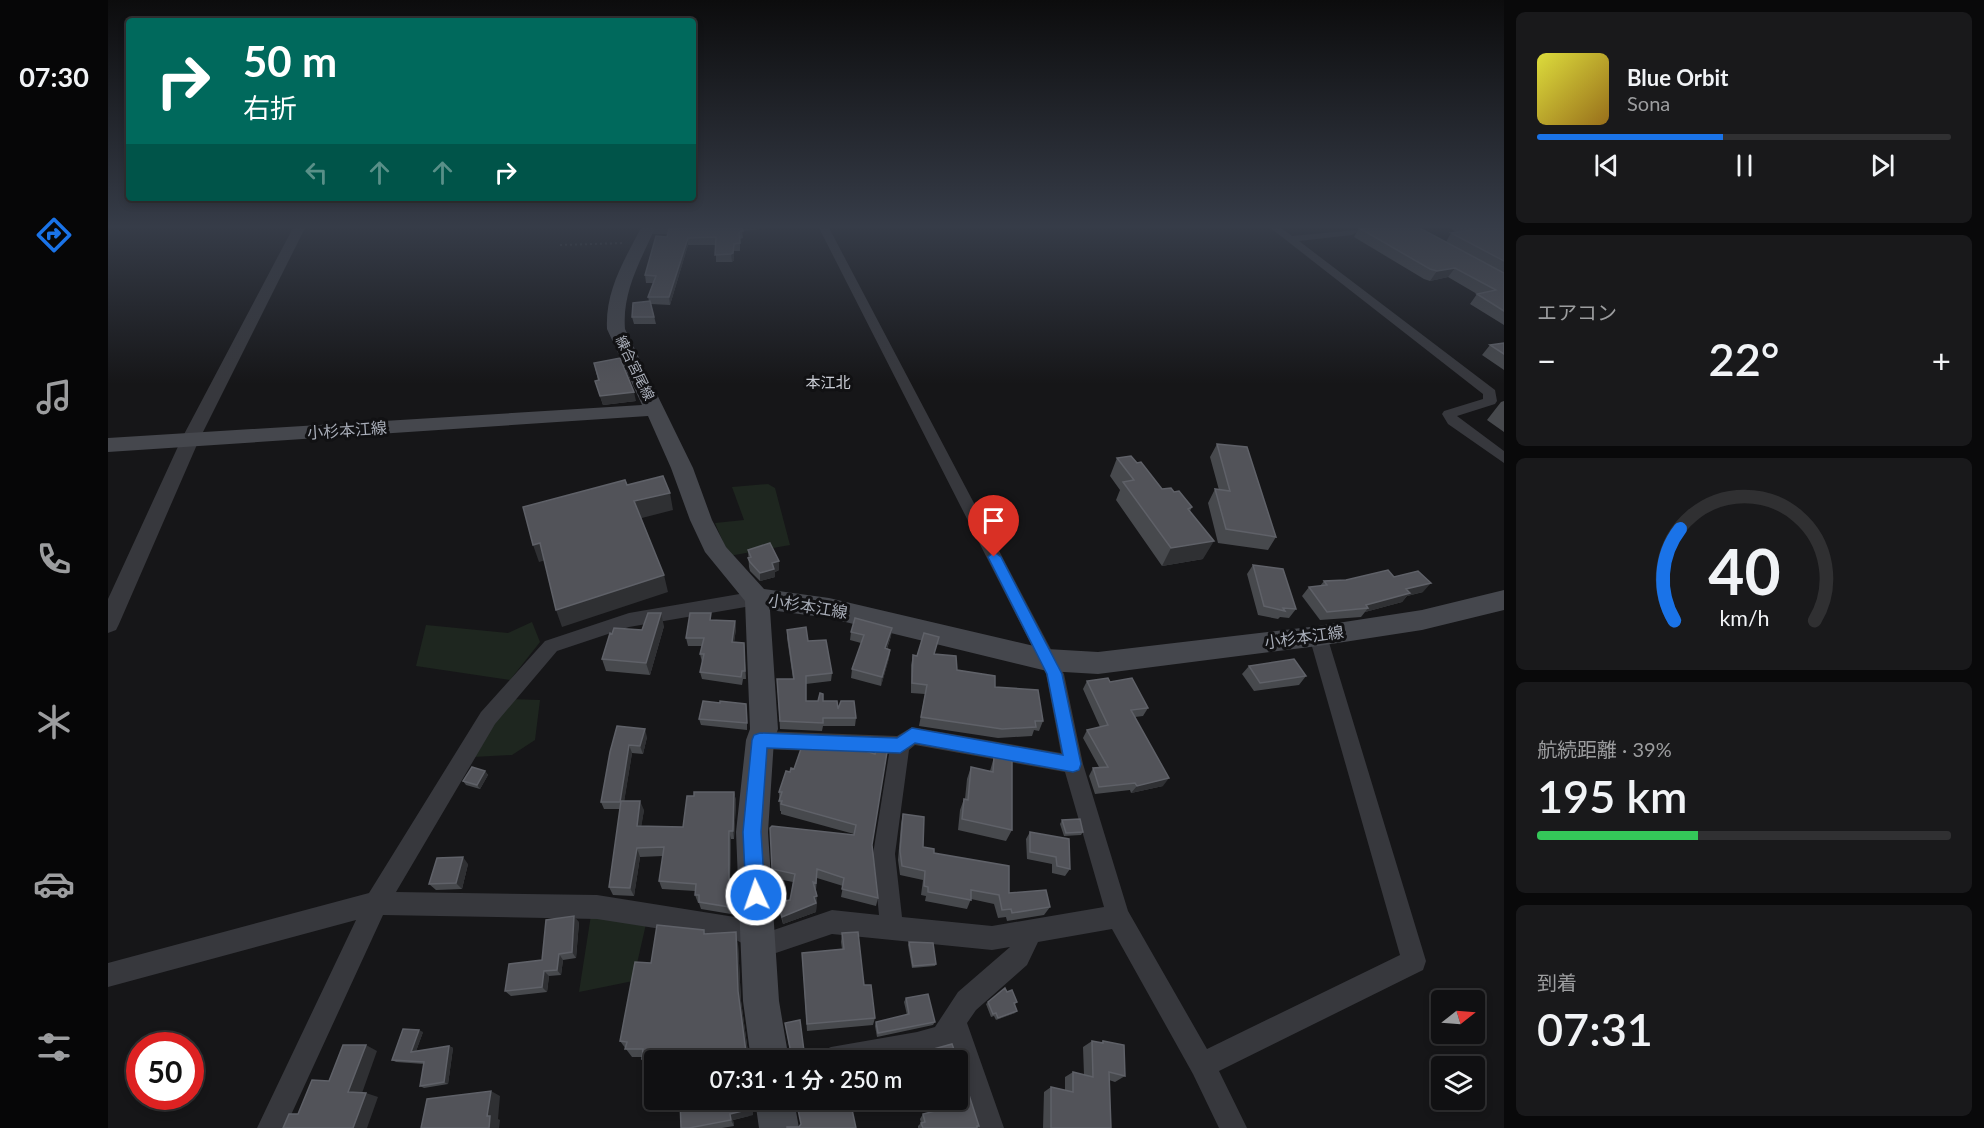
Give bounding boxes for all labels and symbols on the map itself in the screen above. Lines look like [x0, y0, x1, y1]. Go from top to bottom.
street label: 練合宮尾線 [612, 333, 658, 403]
district label: 本江北 [805, 373, 851, 391]
street label: 小杉本江線 [306, 417, 388, 442]
pin [968, 495, 1019, 557]
street label: 小杉本江線 [767, 590, 849, 621]
street label: 小杉本江線 [1263, 622, 1345, 651]
position arrow [724, 863, 788, 927]
north arrow [1431, 990, 1485, 1044]
speed limit sign: 50 [126, 1032, 204, 1110]

